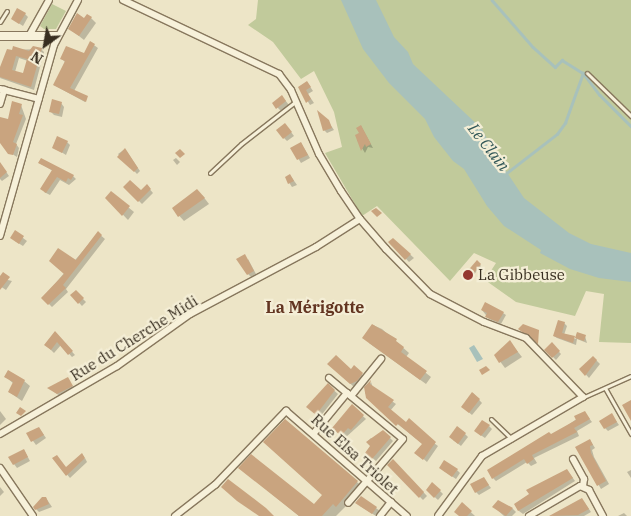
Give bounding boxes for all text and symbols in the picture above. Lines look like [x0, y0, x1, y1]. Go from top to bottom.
north arrow [20, 20, 70, 70]
text: N [28, 47, 47, 68]
water label: Le Clain [464, 119, 514, 175]
place label: La Gibbeuse [478, 266, 565, 284]
marker: La Gibbeuse [462, 269, 474, 281]
street label: Rue du Cherche Midi [67, 291, 201, 385]
district label: La Mérigotte [266, 297, 364, 317]
street label: Rue Elsa Triolet [308, 410, 402, 498]

